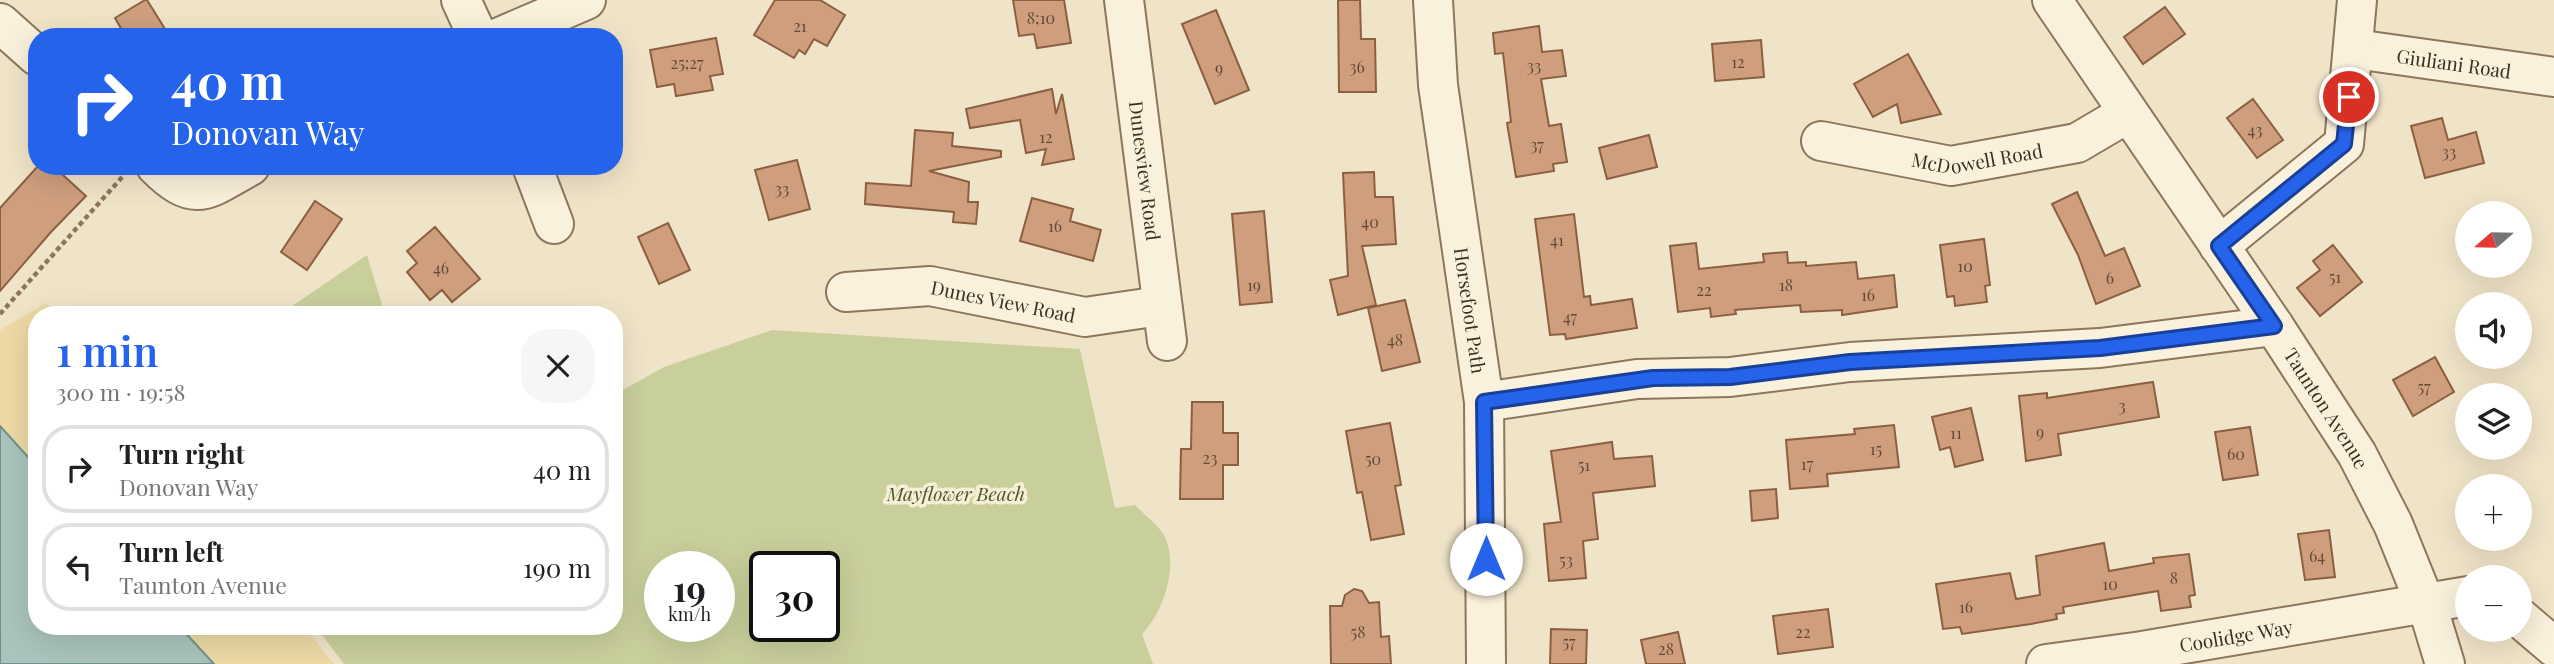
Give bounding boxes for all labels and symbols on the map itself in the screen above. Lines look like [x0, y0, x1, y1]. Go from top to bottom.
house number: 8;10 [1027, 7, 1055, 28]
house number: 21 [793, 15, 807, 36]
street label: Giuliani Road [2395, 42, 2513, 84]
house number: 12 [1731, 51, 1745, 72]
house number: 25;27 [670, 52, 704, 73]
house number: 33 [1527, 55, 1541, 76]
house number: 36 [1349, 56, 1365, 77]
house number: 9 [1215, 57, 1223, 78]
pin [2319, 67, 2379, 127]
street label: Dunesview Road [1124, 99, 1167, 242]
house number: 43 [2248, 119, 2262, 140]
house number: 12 [1039, 126, 1053, 147]
house number: 37 [1530, 134, 1544, 155]
street label: McDowell Road [1910, 137, 2045, 179]
house number: 33 [2442, 141, 2456, 162]
house number: 33 [775, 178, 789, 199]
north arrow [2455, 201, 2532, 278]
house number: 40 [1361, 211, 1379, 232]
house number: 16 [1048, 215, 1062, 236]
house number: 41 [1550, 229, 1564, 250]
street label: Horsefoot Path [1449, 246, 1493, 375]
house number: 10 [1957, 255, 1973, 276]
house number: 46 [433, 257, 449, 278]
house number: 51 [2329, 266, 2341, 287]
house number: 6 [2106, 267, 2114, 288]
street label: Dunes View Road [929, 273, 1078, 328]
house number: 19 [1247, 274, 1261, 295]
house number: 18 [1779, 274, 1793, 295]
house number: 22 [1696, 279, 1712, 300]
house number: 16 [1861, 284, 1875, 305]
house number: 47 [1563, 306, 1578, 327]
house number: 48 [1387, 329, 1403, 350]
street label: Taunton Avenue [2278, 343, 2375, 473]
house number: 57 [2417, 376, 2431, 397]
house number: 3 [2118, 395, 2126, 416]
house number: 9 [2036, 421, 2044, 442]
house number: 11 [1950, 422, 1962, 443]
house number: 15 [1870, 438, 1882, 459]
house number: 60 [2227, 443, 2245, 464]
house number: 23 [1203, 447, 1217, 468]
house number: 50 [1365, 448, 1381, 469]
house number: 17 [1801, 453, 1814, 474]
house number: 51 [1578, 454, 1590, 475]
park label: Mayflower Beach [886, 480, 1025, 506]
position arrow [1449, 522, 1523, 596]
house number: 64 [2309, 545, 2325, 566]
house number: 53 [1559, 549, 1573, 570]
speed limit sign: 30 [749, 551, 840, 642]
house number: 8 [2170, 567, 2178, 588]
house number: 10 [2102, 573, 2118, 594]
house number: 16 [1959, 596, 1973, 617]
street label: Coolidge Way [2177, 613, 2295, 658]
house number: 58 [1351, 621, 1365, 642]
house number: 22 [1795, 621, 1811, 642]
house number: 57 [1562, 631, 1576, 652]
house number: 28 [1658, 638, 1674, 659]

